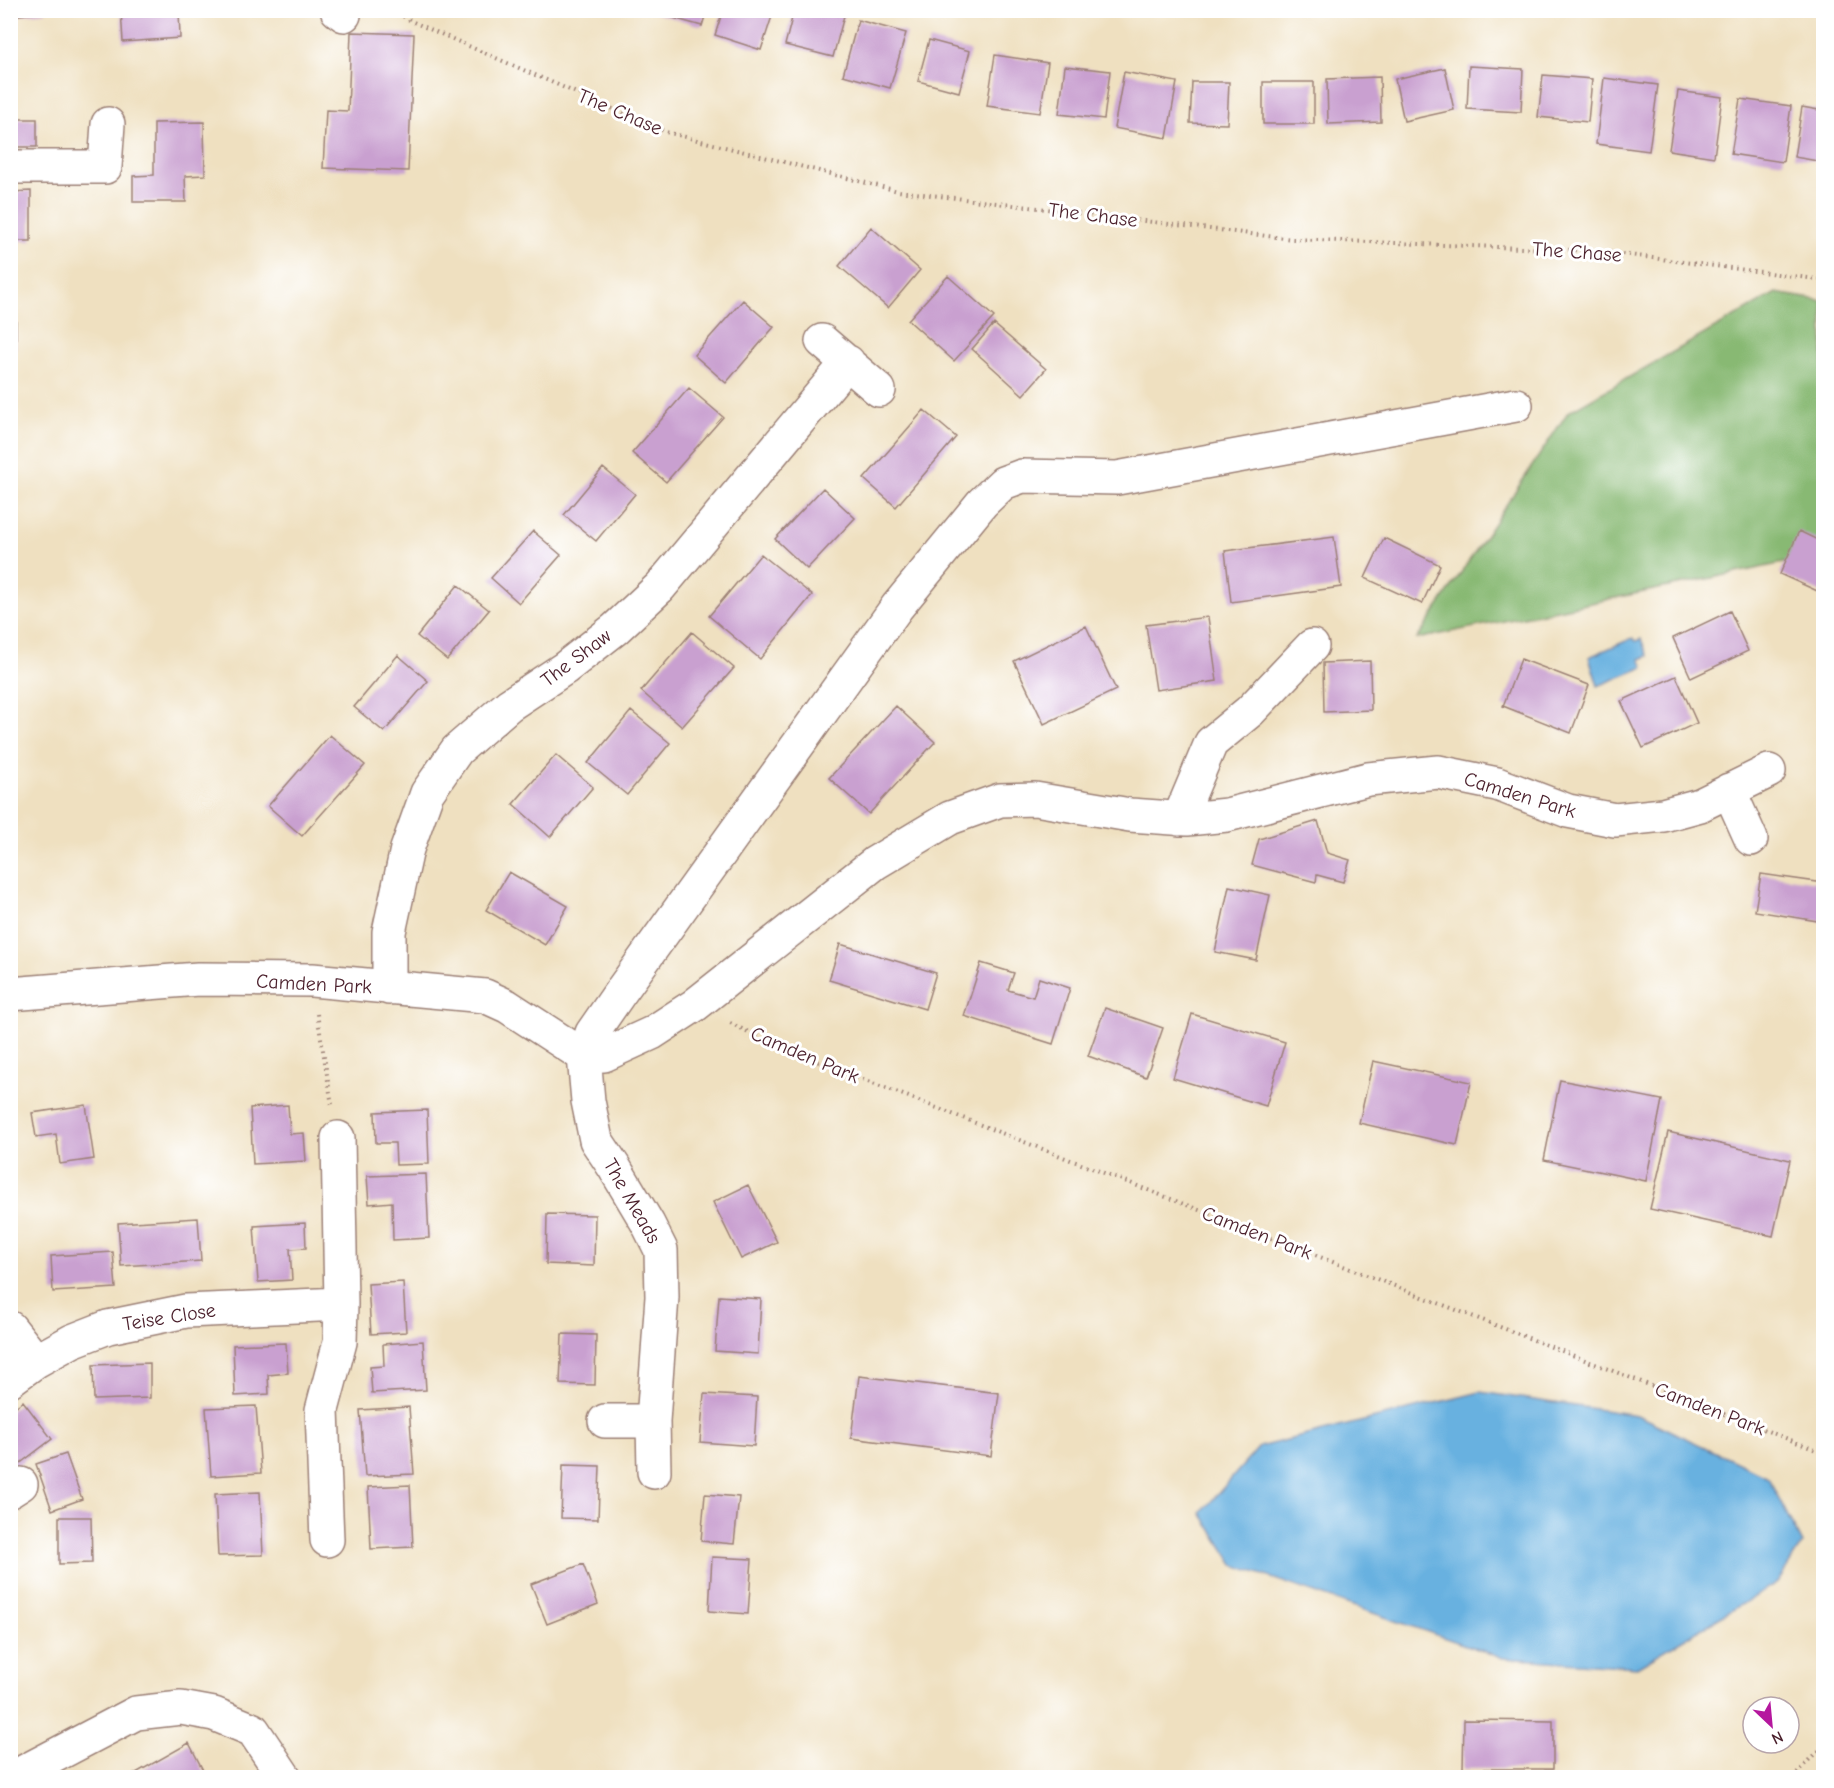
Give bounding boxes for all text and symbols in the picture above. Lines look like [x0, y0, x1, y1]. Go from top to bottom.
street label: The Chase [574, 84, 666, 140]
street label: The Chase [1047, 198, 1139, 232]
street label: The Chase [1532, 237, 1622, 267]
street label: The Shaw [536, 624, 616, 692]
street label: Camden Park [1461, 767, 1579, 823]
street label: Camden Park [256, 969, 373, 999]
street label: Camden Park [747, 1022, 863, 1088]
street label: The Meads [599, 1155, 665, 1247]
street label: Camden Park [1199, 1202, 1315, 1265]
street label: Teise Close [121, 1298, 217, 1336]
street label: Camden Park [1652, 1378, 1768, 1441]
north arrow [1741, 1695, 1801, 1755]
text: N [1769, 1727, 1786, 1748]

